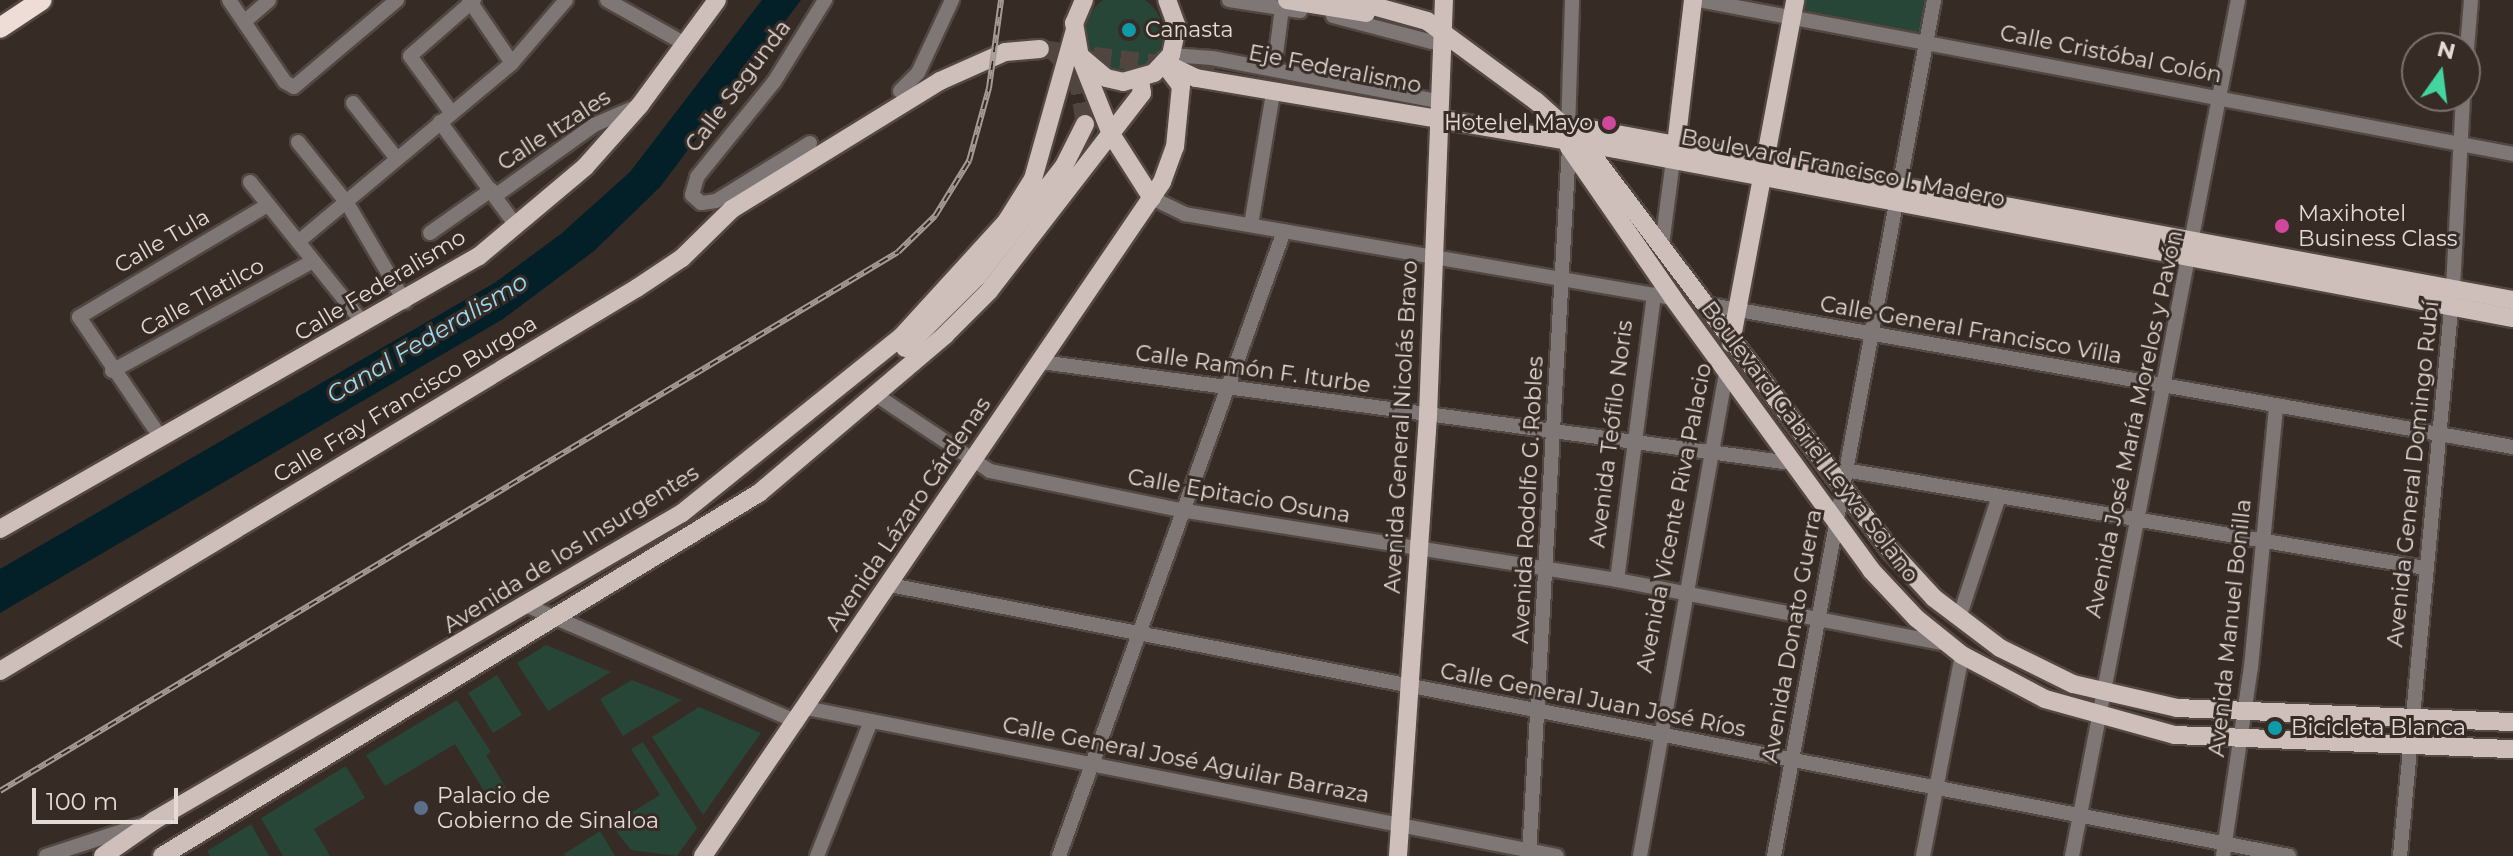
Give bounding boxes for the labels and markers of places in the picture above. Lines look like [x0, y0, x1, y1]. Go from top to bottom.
place label: Canasta [1145, 17, 1233, 43]
marker: Canasta [1120, 21, 1138, 39]
place label: Hotel el Mayo [1444, 110, 1593, 136]
marker: Hotel el Mayo [1600, 114, 1618, 132]
place label: Maxihotel Business Class [2298, 200, 2457, 252]
marker: Maxihotel Business Class [2273, 217, 2291, 235]
place label: Bicicleta Blanca [2291, 715, 2466, 741]
marker: Bicicleta Blanca [2266, 719, 2284, 737]
place label: Palacio de Gobierno de Sinaloa [437, 782, 659, 834]
marker: Palacio de Gobierno de Sinaloa [412, 799, 430, 817]

